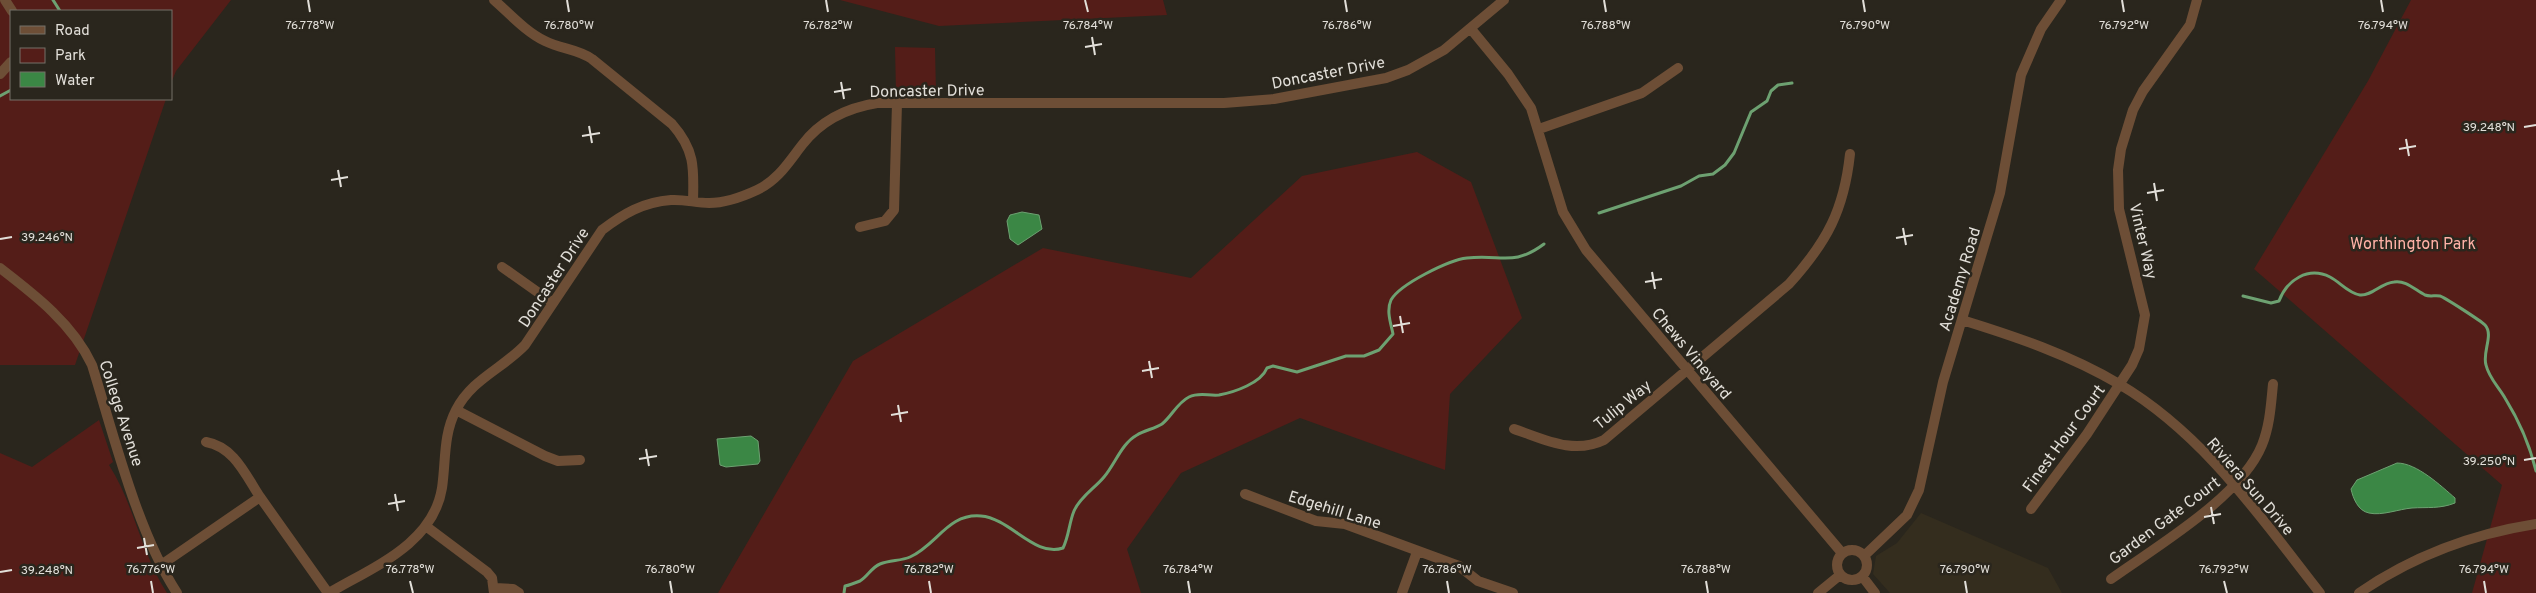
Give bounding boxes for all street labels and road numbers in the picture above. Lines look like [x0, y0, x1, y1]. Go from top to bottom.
street label: Doncaster Drive [1270, 53, 1387, 95]
street label: Doncaster Drive [869, 81, 985, 103]
street label: Vinter Way [2124, 201, 2161, 281]
street label: Doncaster Drive [515, 224, 594, 332]
street label: Academy Road [1936, 225, 1986, 334]
street label: Chews Vineyard [1646, 304, 1735, 404]
street label: College Avenue [93, 358, 147, 469]
street label: Tulip Way [1590, 376, 1656, 435]
street label: Finest Hour Court [2019, 381, 2110, 497]
street label: Riviera Sun Drive [2202, 434, 2297, 540]
street label: Garden Gate Court [2106, 473, 2225, 570]
street label: Edgehill Lane [1285, 487, 1383, 535]

